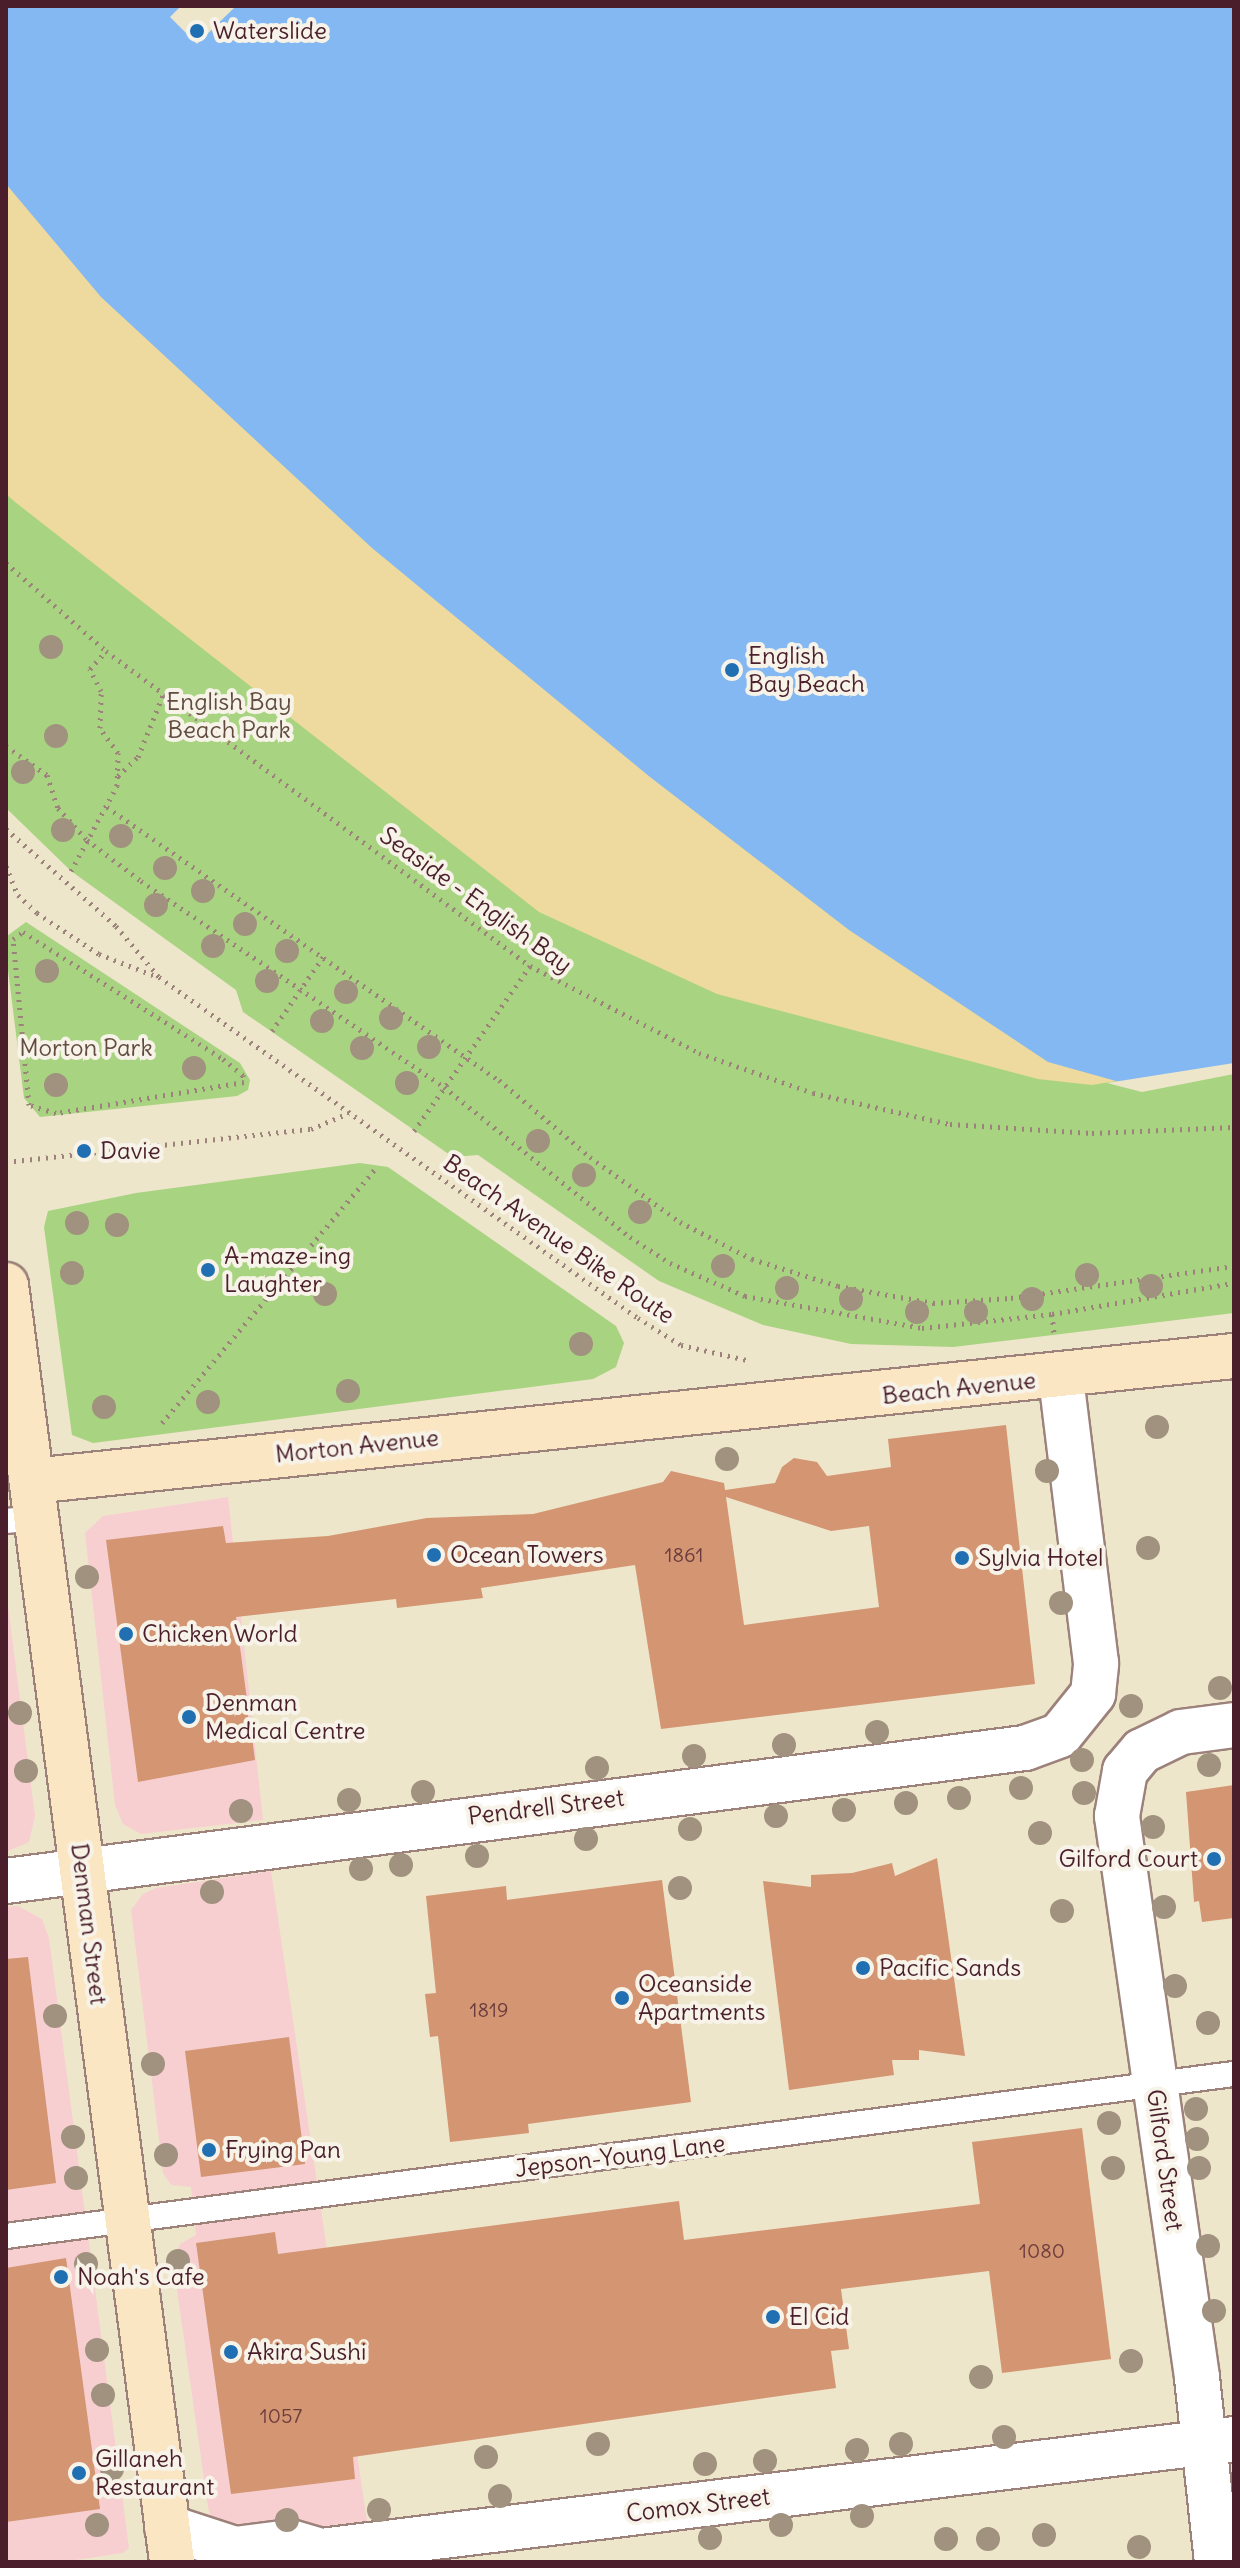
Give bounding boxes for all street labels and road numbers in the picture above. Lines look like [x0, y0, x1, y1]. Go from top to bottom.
street label: Seaside - English Bay [374, 821, 578, 979]
street label: Beach Avenue Bike Route [438, 1148, 680, 1330]
street label: Beach Avenue [881, 1366, 1037, 1410]
street label: Morton Avenue [274, 1423, 440, 1469]
street label: Pendrell Street [466, 1783, 626, 1831]
street label: Denman Street [65, 1842, 113, 2006]
street label: Gilford Street [1141, 2087, 1189, 2233]
street label: Jepson-Young Lane [513, 2129, 727, 2183]
street label: Comox Street [624, 2482, 772, 2528]

